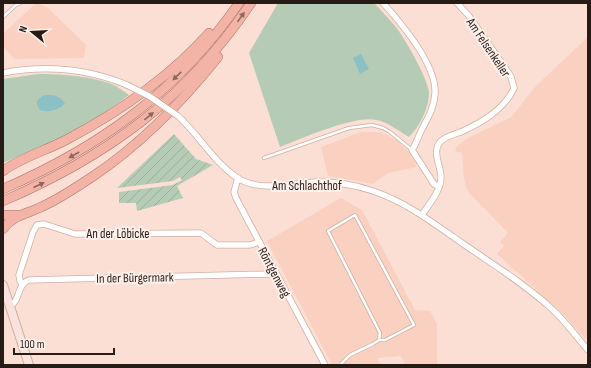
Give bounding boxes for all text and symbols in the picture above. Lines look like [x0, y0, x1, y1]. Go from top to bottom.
north arrow [12, 12, 52, 52]
one-way arrow [237, 12, 246, 23]
street label: Am Felsenkeller [462, 14, 514, 80]
text: N [16, 24, 30, 34]
one-way arrow [172, 72, 182, 81]
one-way arrow [143, 112, 154, 121]
one-way arrow [68, 151, 80, 158]
street label: Am Schlachthof [271, 178, 342, 194]
one-way arrow [33, 182, 44, 188]
street label: An der Löbicke [86, 226, 149, 242]
street label: Röntgenweg [254, 245, 294, 300]
street label: In der Bürgermark [96, 269, 174, 287]
scale bar [14, 330, 114, 356]
text: 100 m [20, 337, 45, 352]

